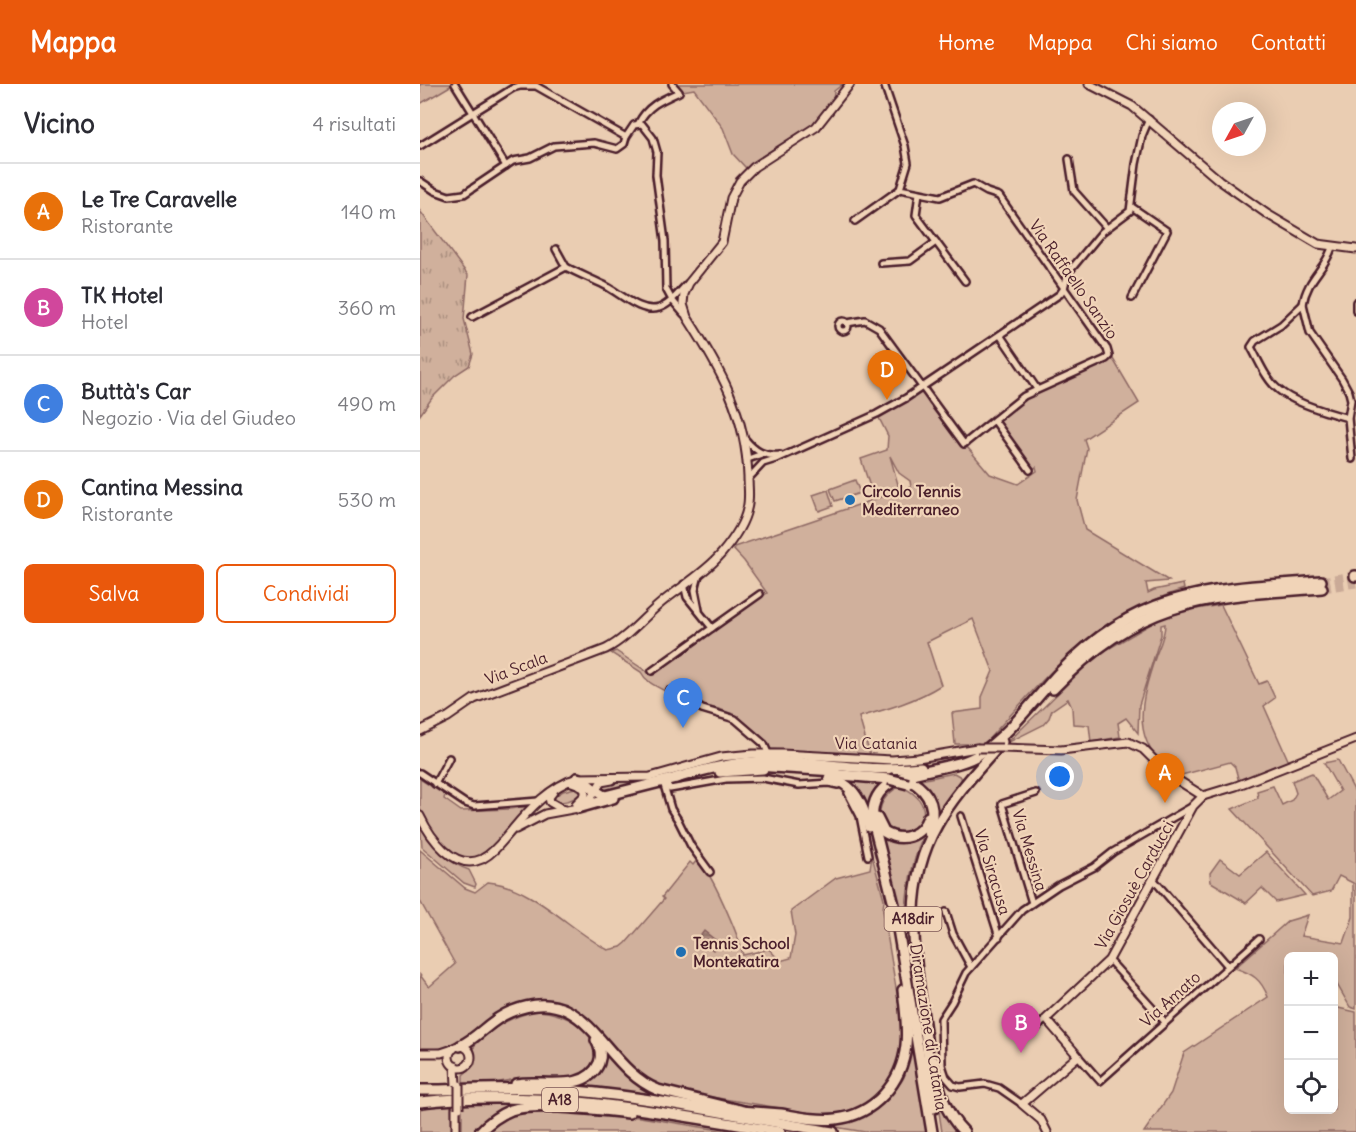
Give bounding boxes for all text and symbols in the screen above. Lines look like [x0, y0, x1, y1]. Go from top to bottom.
text: Mappa [30, 24, 116, 60]
text: Home [938, 29, 995, 56]
text: Mappa [1028, 29, 1093, 56]
text: Chi siamo [1126, 29, 1218, 56]
text: Contatti [1251, 29, 1326, 56]
north arrow [1212, 102, 1266, 156]
text: Vicino [24, 107, 95, 140]
text: 4 risultati [312, 111, 396, 136]
text: Le Tre Caravelle [81, 185, 237, 213]
text: A [37, 199, 50, 224]
text: 140 m [341, 199, 396, 224]
text: Ristorante [81, 213, 173, 238]
street label: Via Raffaello Sanzio [1025, 215, 1123, 343]
text: TK Hotel [81, 281, 163, 309]
text: B [37, 295, 50, 320]
text: 360 m [338, 295, 396, 320]
text: Hotel [81, 309, 128, 334]
pin: D [868, 350, 906, 400]
text: Buttà's Car [81, 377, 191, 405]
text: C [37, 391, 50, 416]
text: 490 m [337, 391, 396, 416]
text: Negozio · Via del Giudeo [81, 405, 296, 430]
text: Cantina Messina [81, 473, 243, 501]
place label: Circolo Tennis Mediterraneo [862, 481, 961, 519]
text: D [36, 487, 51, 512]
text: 530 m [338, 487, 396, 512]
marker: Circolo Tennis Mediterraneo [843, 493, 857, 507]
text: Ristorante [81, 501, 173, 526]
button: Salva [24, 564, 204, 623]
button: Condividi [216, 564, 396, 623]
street label: Via Scala [482, 647, 550, 689]
pin: C [664, 678, 702, 728]
street label: Via Catania [835, 733, 917, 753]
pin: A [1146, 754, 1184, 803]
your location [1045, 762, 1074, 791]
street label: Via Messina [1008, 807, 1052, 893]
street label: Via Giosuè Carducci [1090, 817, 1178, 953]
street label: Via Siracusa [971, 827, 1015, 917]
road number: A18dir [884, 907, 942, 931]
place label: Tennis School Montekatira [693, 933, 790, 971]
street label: Diramazione di Catania [906, 942, 952, 1112]
marker: Tennis School Montekatira [674, 945, 688, 959]
map controls [1284, 952, 1338, 1114]
button: + [1284, 952, 1338, 1006]
street label: Via Amato [1136, 967, 1204, 1031]
pin: B [1002, 1004, 1040, 1053]
button: − [1284, 1006, 1338, 1060]
button: locate [1284, 1060, 1338, 1114]
road number: A18 [542, 1088, 578, 1112]

